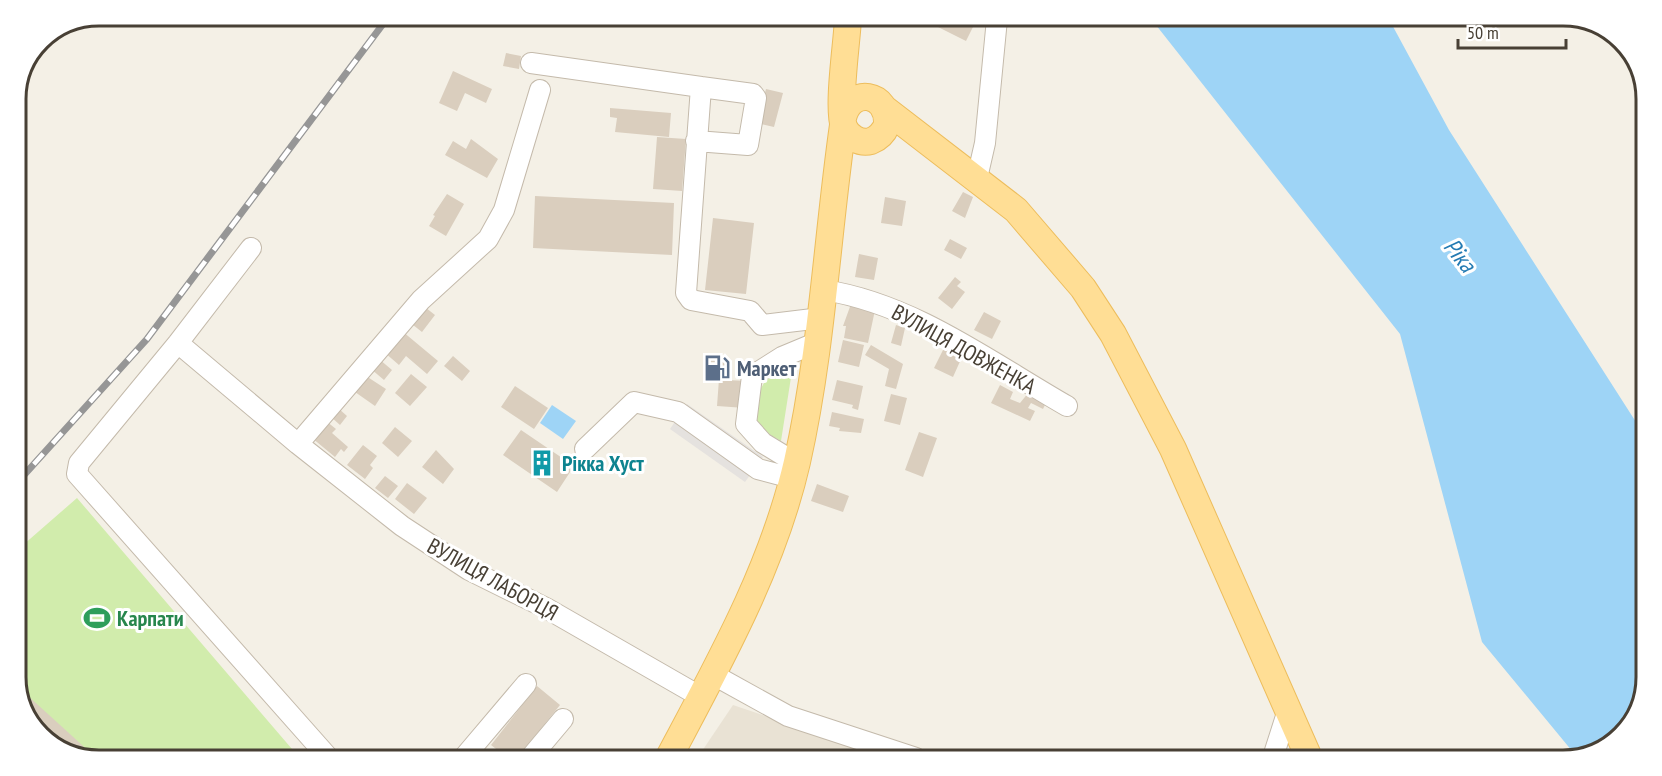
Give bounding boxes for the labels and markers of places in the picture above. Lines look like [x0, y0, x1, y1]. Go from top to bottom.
fuel station icon: Маркет [702, 353, 732, 383]
place label: Маркет [737, 354, 797, 382]
building icon: Рікка Хуст [527, 448, 557, 478]
place label: Рікка Хуст [562, 449, 644, 477]
sports icon: Карпати [82, 603, 112, 633]
place label: Карпати [117, 604, 184, 632]

